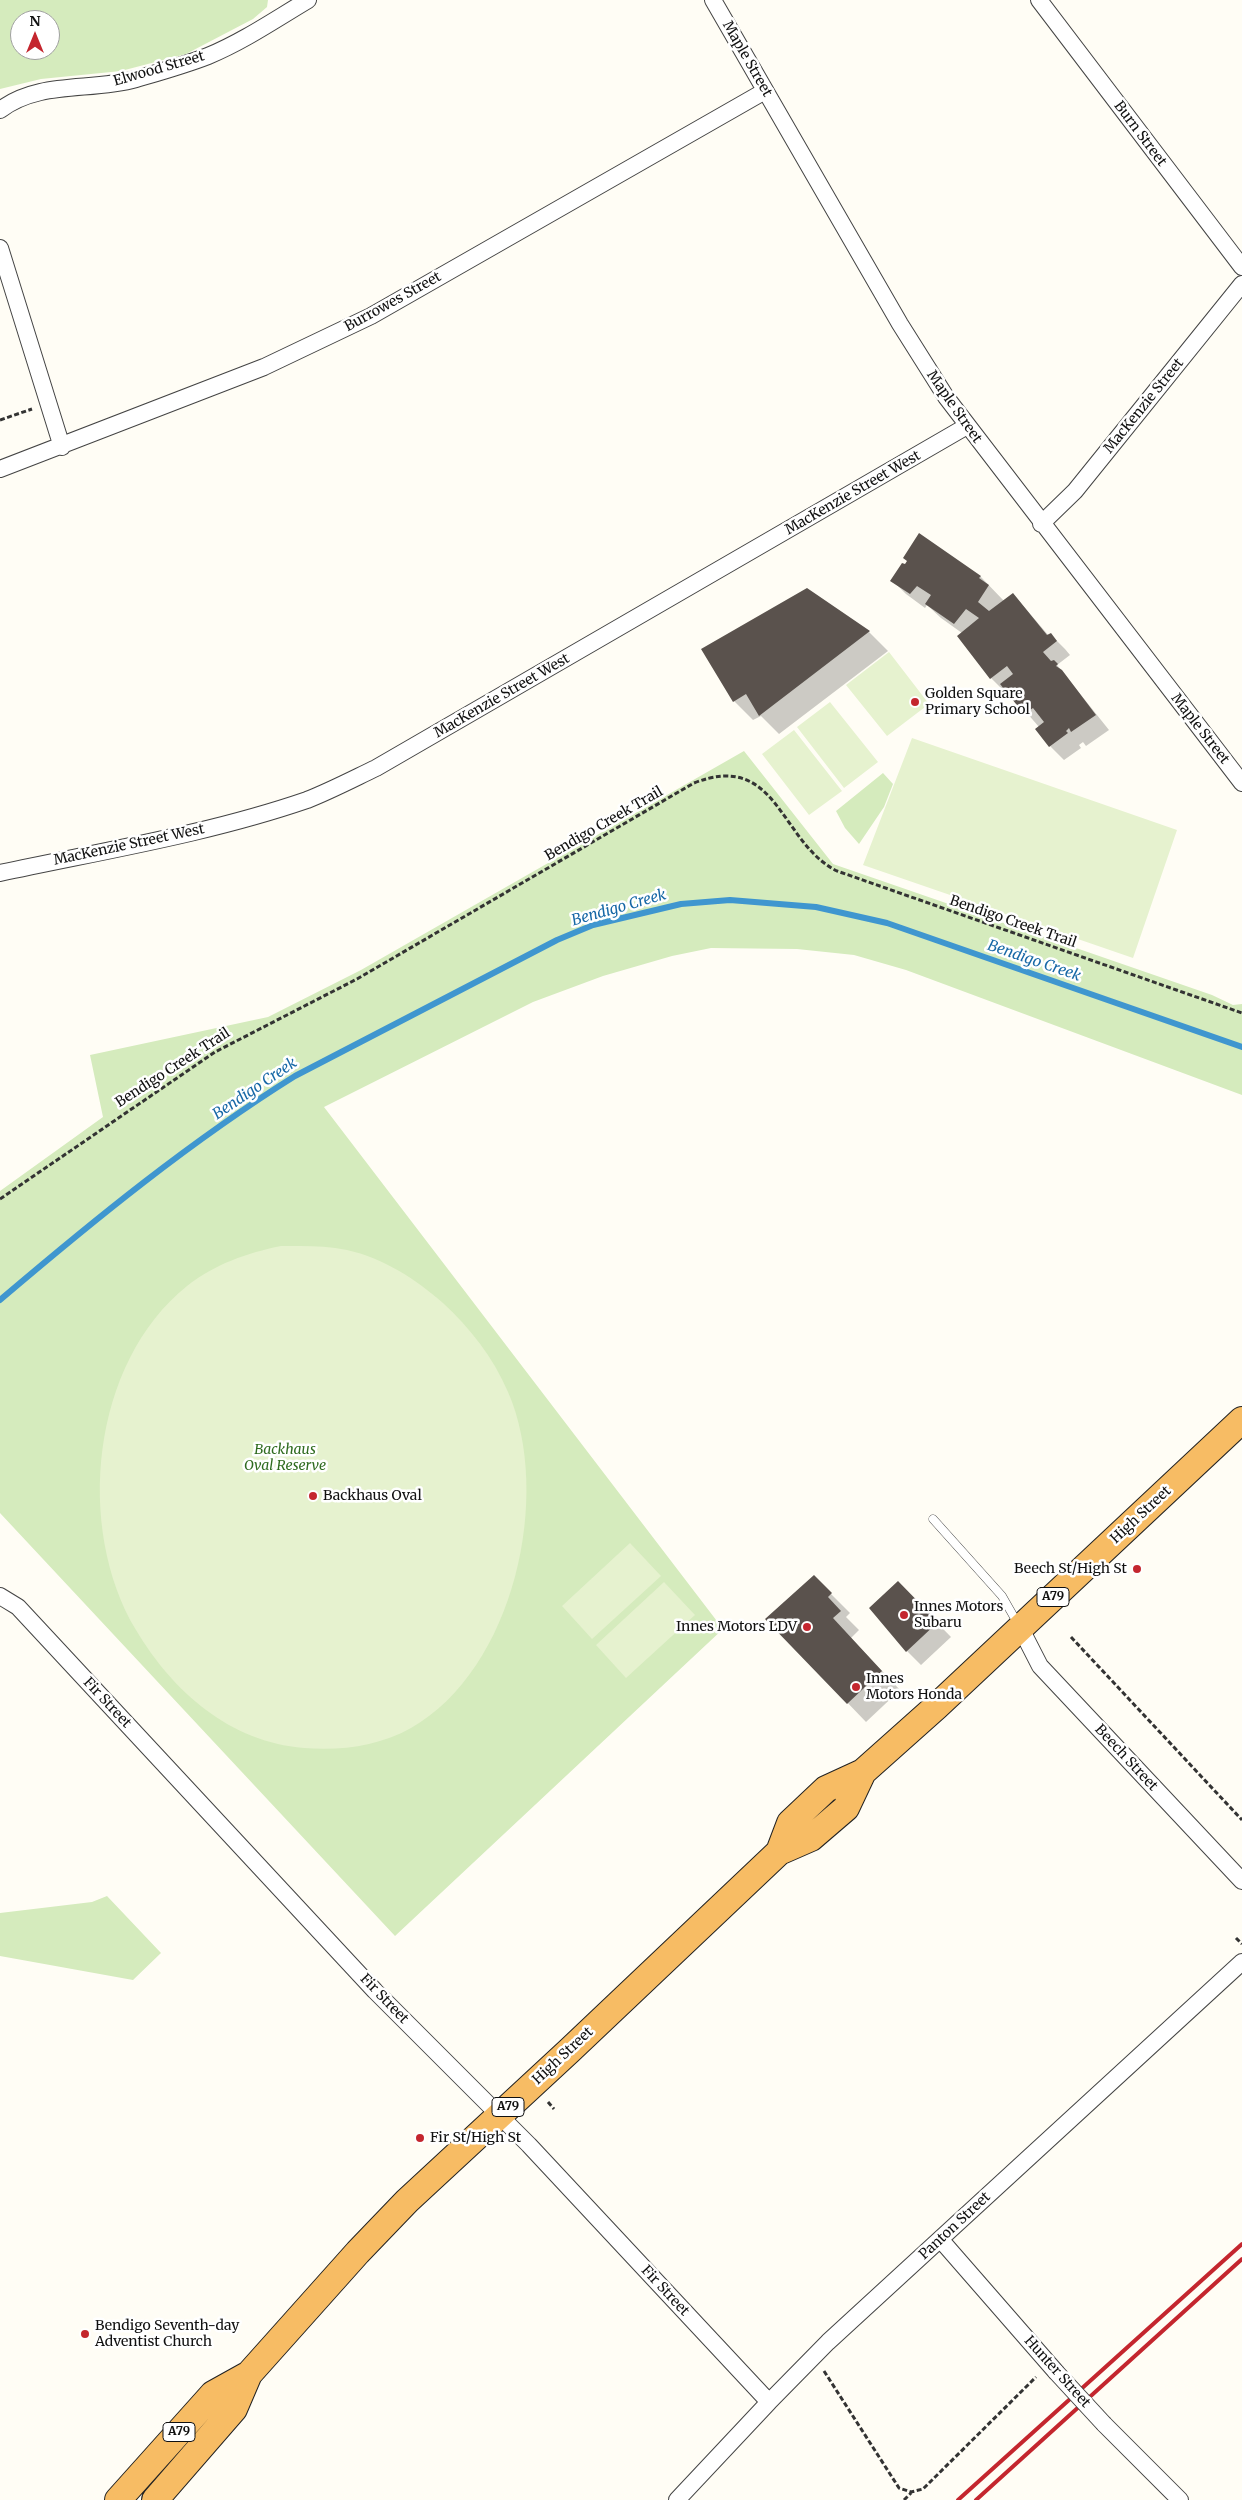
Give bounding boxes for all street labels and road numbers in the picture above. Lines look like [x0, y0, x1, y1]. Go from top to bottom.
street label: Maple Street [719, 18, 775, 100]
street label: Elwood Street [112, 48, 206, 90]
street label: Burn Street [1110, 98, 1170, 170]
street label: Burrowes Street [342, 268, 444, 336]
street label: MacKenzie Street [1101, 355, 1187, 457]
street label: Maple Street [923, 367, 985, 447]
street label: MacKenzie Street West [782, 447, 924, 539]
street label: MacKenzie Street West [431, 650, 573, 742]
street label: Maple Street [1167, 690, 1233, 768]
street label: Bendigo Creek Trail [542, 783, 666, 865]
street label: MacKenzie Street West [52, 821, 206, 869]
street label: Bendigo Creek Trail [947, 892, 1079, 952]
street label: Bendigo Creek Trail [113, 1025, 233, 1111]
street label: High Street [1107, 1483, 1175, 1547]
road number: A79 [1037, 1588, 1069, 1606]
street label: Fir Street [80, 1674, 134, 1732]
street label: Beech Street [1091, 1721, 1161, 1795]
street label: Fir Street [356, 1971, 412, 2027]
street label: High Street [529, 2024, 597, 2088]
road number: A79 [492, 2098, 524, 2116]
street label: Panton Street [916, 2189, 994, 2263]
street label: Fir Street [638, 2262, 692, 2320]
street label: Hunter Street [1020, 2333, 1094, 2411]
road number: A79 [163, 2422, 195, 2442]

